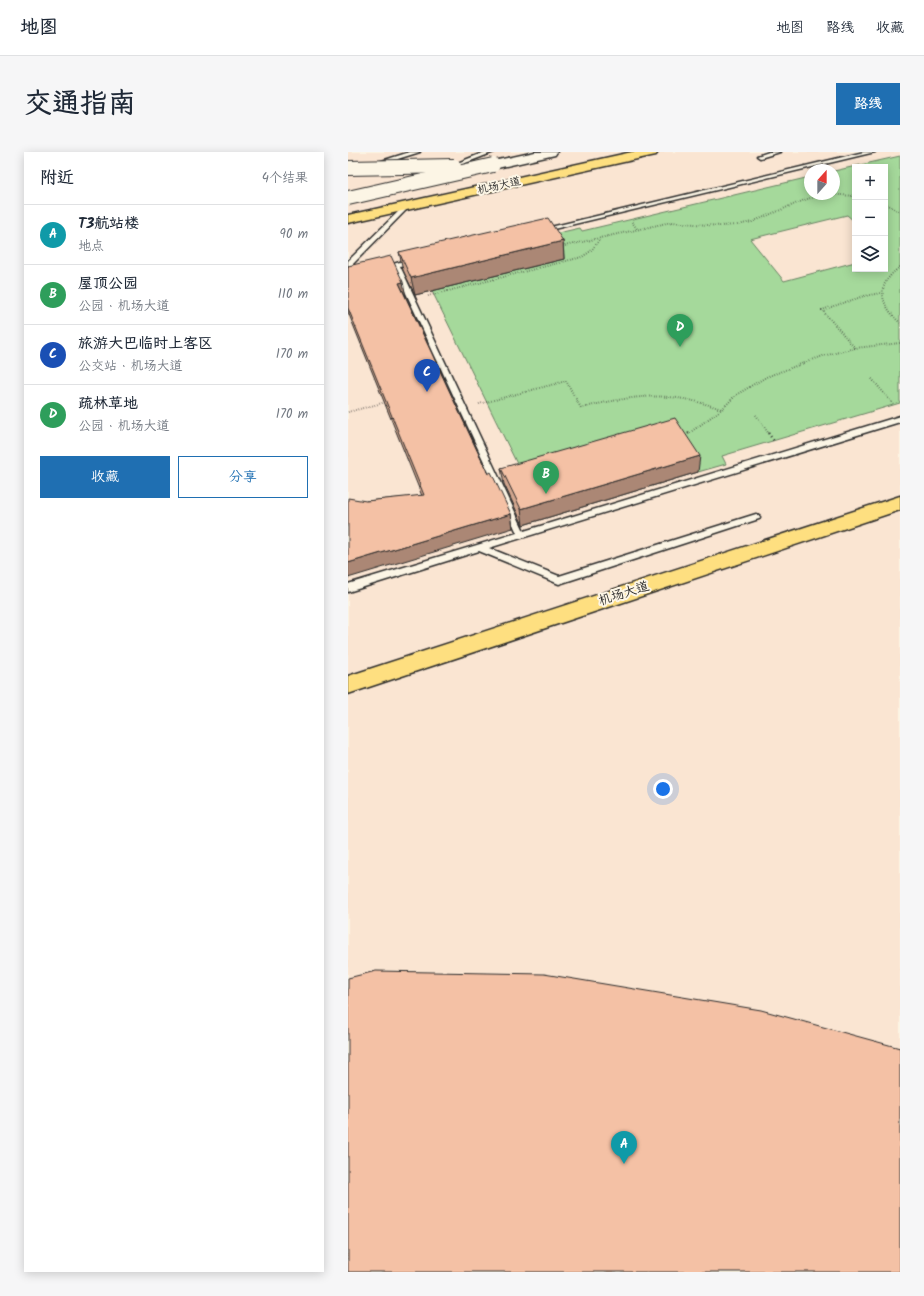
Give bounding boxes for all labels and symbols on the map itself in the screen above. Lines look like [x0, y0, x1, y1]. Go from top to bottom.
north arrow [804, 164, 840, 200]
street label: 机场大道 [476, 172, 522, 200]
pin: D [667, 314, 693, 347]
pin: C [414, 359, 440, 392]
pin: B [533, 461, 559, 494]
street label: 机场大道 [596, 576, 652, 612]
your location [653, 779, 673, 799]
pin: A [611, 1131, 637, 1164]

